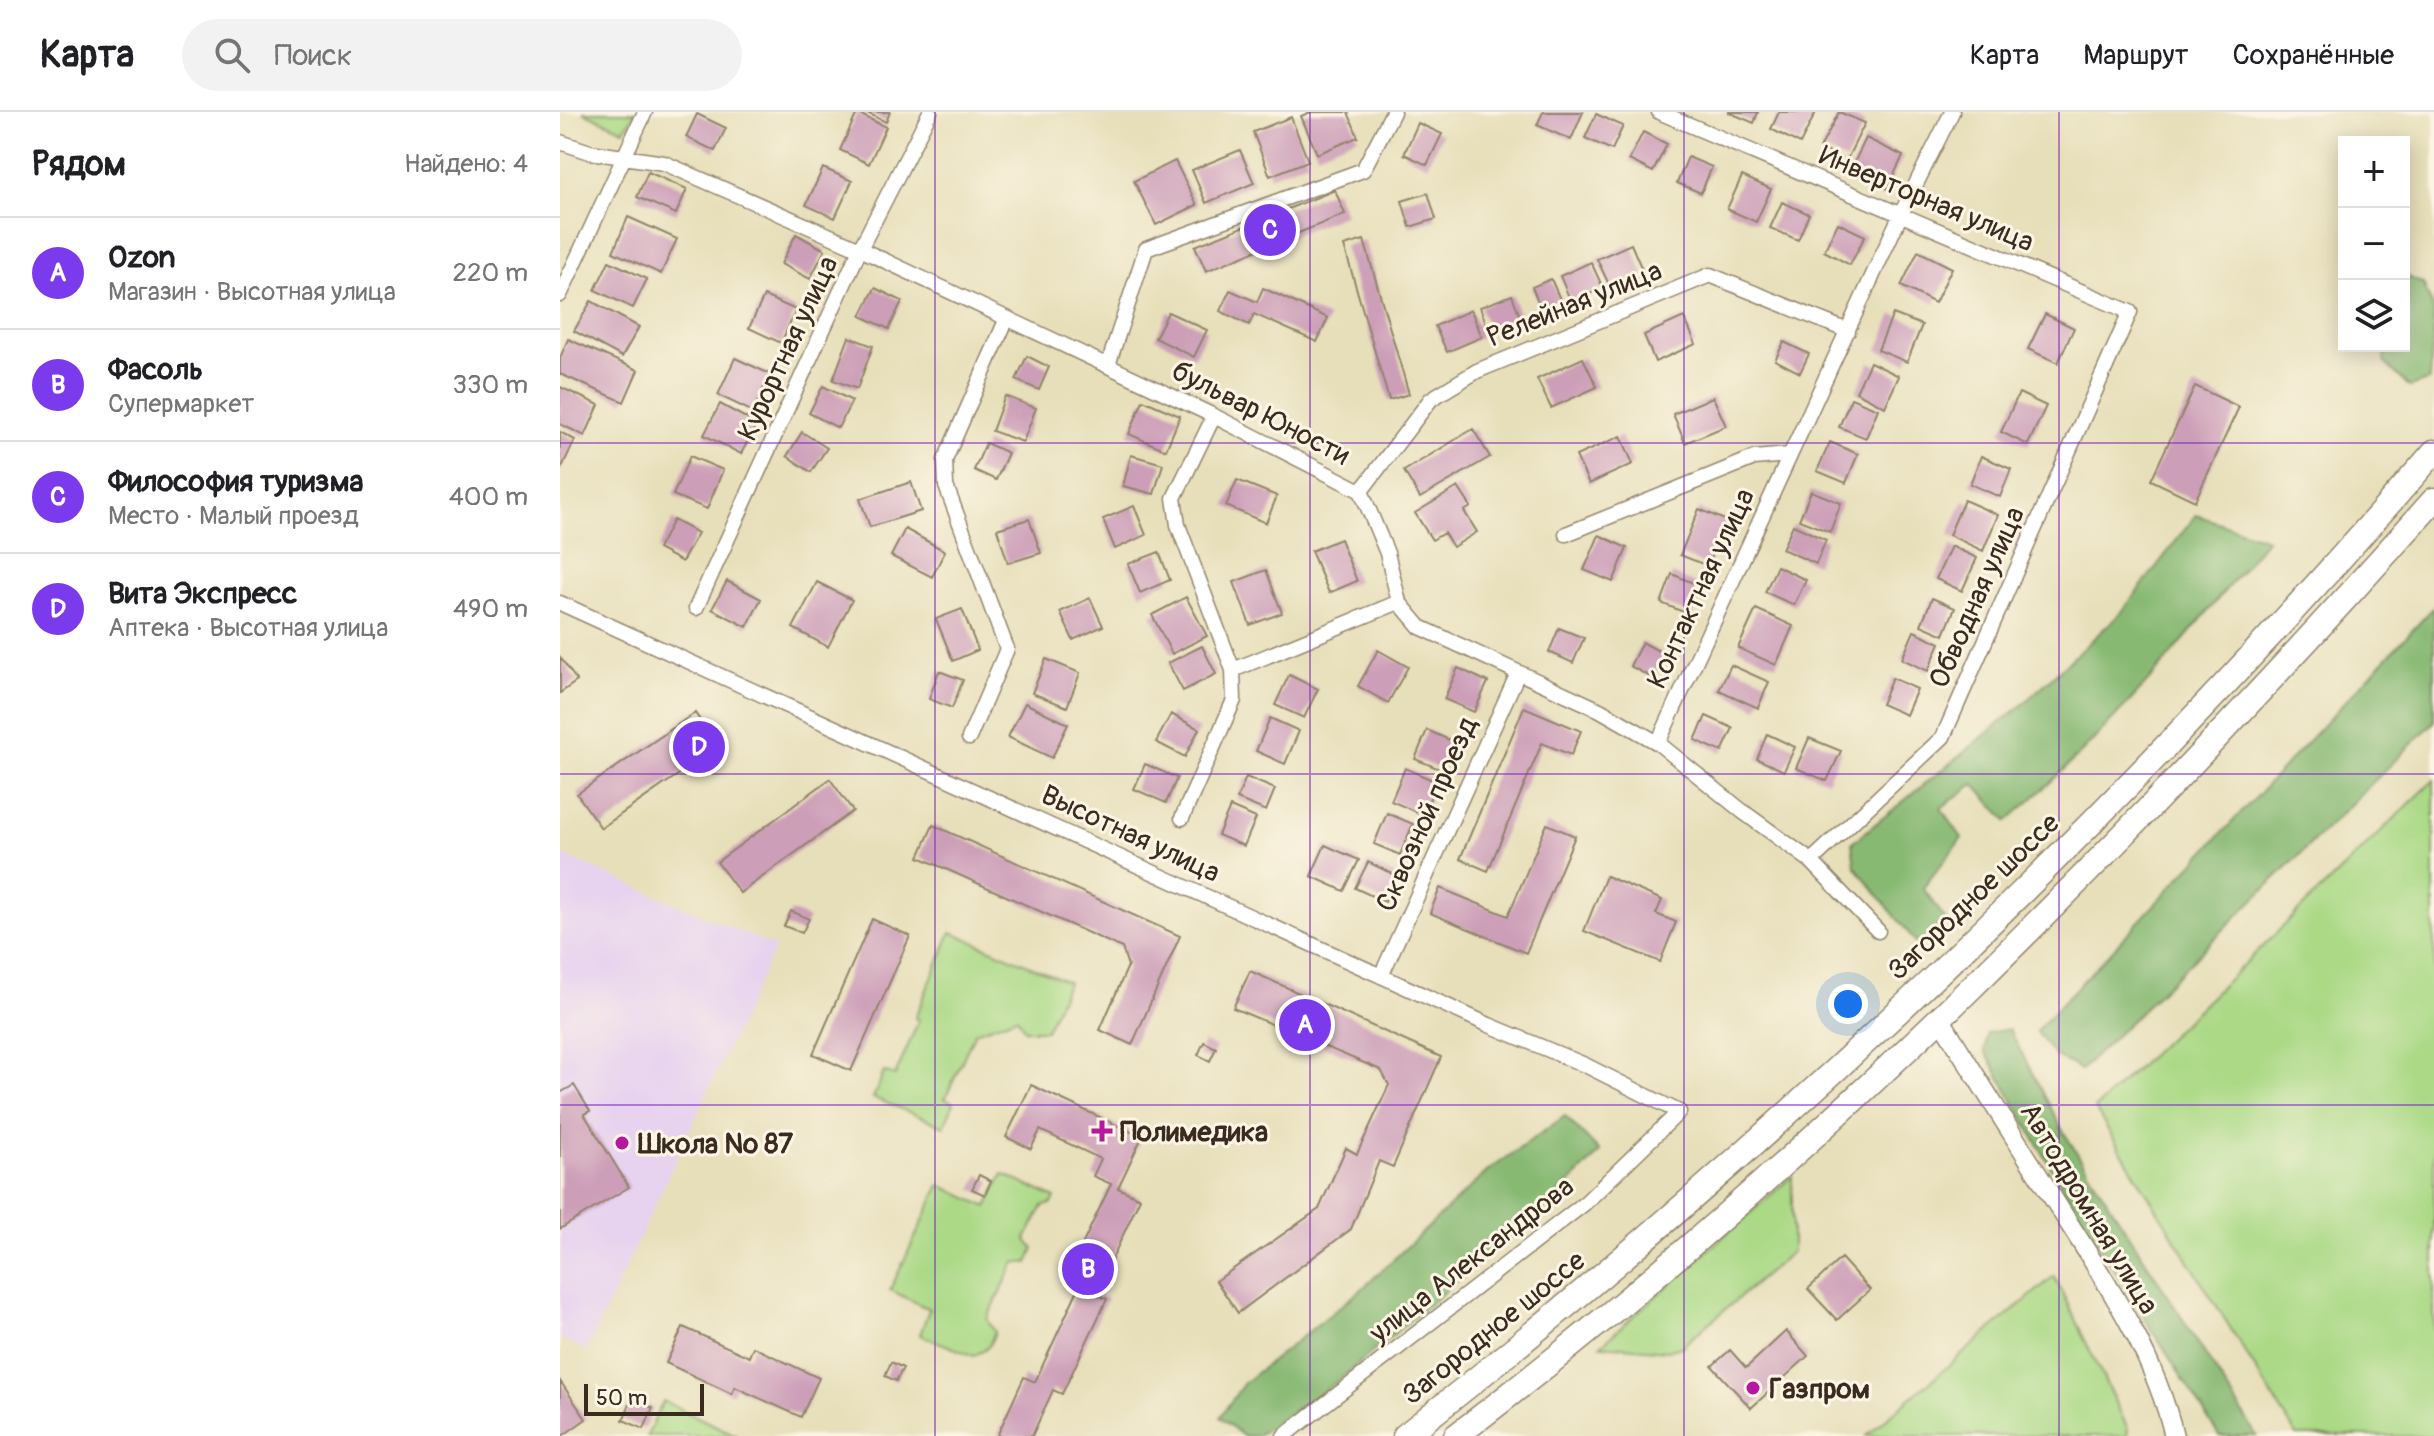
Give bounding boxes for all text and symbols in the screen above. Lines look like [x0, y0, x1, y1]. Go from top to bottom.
search box [182, 19, 742, 91]
text: Карта [40, 31, 134, 79]
icon: search [210, 33, 254, 77]
text: Поиск [274, 37, 352, 74]
text: Карта [1970, 38, 2039, 73]
text: Маршрут [2083, 38, 2189, 73]
text: Сохранённые [2233, 38, 2394, 73]
map controls [2338, 136, 2410, 352]
button: + [2338, 136, 2410, 208]
street label: Инверторная улица [1814, 138, 2039, 260]
text: Рядом [32, 143, 126, 186]
text: Найдено: 4 [404, 148, 528, 180]
pin: C [1244, 200, 1296, 260]
button: − [2338, 208, 2410, 280]
text: Ozon [108, 239, 175, 276]
street label: Курортная улица [730, 251, 846, 446]
street label: Релейная улица [1482, 253, 1667, 355]
text: A [50, 257, 66, 289]
text: 220 m [452, 257, 528, 289]
text: Магазин · Высотная улица [108, 276, 396, 308]
button: layers [2338, 280, 2410, 352]
text: Фасоль [108, 351, 203, 388]
street label: бульвар Юности [1166, 353, 1355, 473]
text: B [51, 369, 65, 401]
text: 330 m [452, 369, 528, 401]
text: Супермаркет [108, 388, 254, 420]
text: Философия туризма [108, 463, 363, 500]
text: C [50, 481, 66, 513]
text: 400 m [449, 481, 528, 513]
street label: Контактная улица [1640, 483, 1763, 694]
text: Место · Малый проезд [108, 500, 359, 532]
street label: Обводная улица [1922, 501, 2033, 694]
text: Вита Экспресс [108, 575, 297, 612]
text: D [50, 593, 66, 625]
text: 490 m [453, 593, 528, 625]
text: Аптека · Высотная улица [108, 612, 388, 644]
street label: Сквозной проезд [1369, 712, 1486, 917]
pin: D [673, 717, 725, 777]
street label: Высотная улица [1035, 778, 1225, 891]
street label: Загородное шоссе [1881, 806, 2067, 988]
your location [1828, 984, 1868, 1024]
pin: A [1279, 995, 1331, 1055]
street label: Автодромная улица [2012, 1097, 2166, 1321]
place label: Полимедика [1120, 1115, 1268, 1150]
marker: Полимедика [1091, 1120, 1113, 1142]
place label: Школа № 87 [637, 1127, 793, 1162]
marker: Школа № 87 [613, 1134, 631, 1152]
street label: улица Александрова [1362, 1169, 1581, 1352]
pin: B [1062, 1239, 1114, 1299]
street label: Загородное шоссе [1395, 1244, 1593, 1413]
place label: Газпром [1769, 1372, 1870, 1407]
marker: Газпром [1744, 1379, 1762, 1397]
scale bar [584, 1380, 704, 1416]
text: 50 m [596, 1384, 647, 1412]

